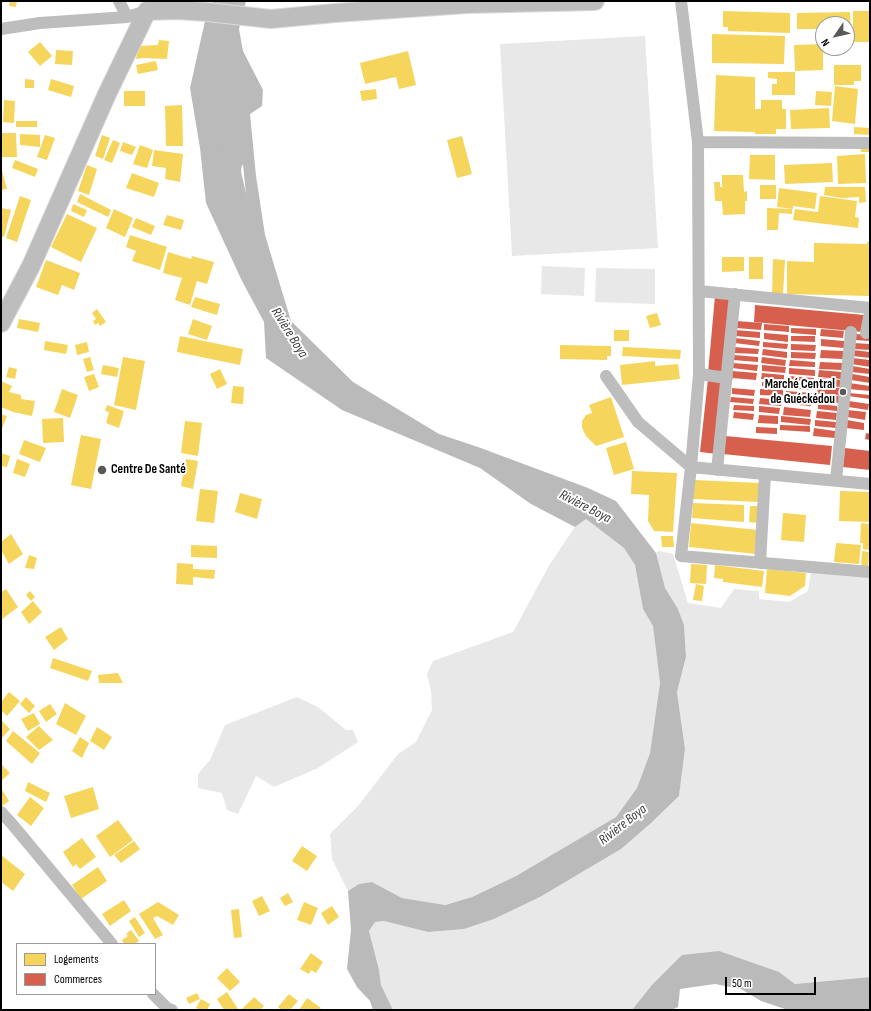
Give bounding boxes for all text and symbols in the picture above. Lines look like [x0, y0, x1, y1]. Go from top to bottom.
north arrow [815, 16, 855, 56]
text: N [818, 36, 832, 49]
water label: Rivière Boya [267, 305, 311, 361]
place label: Marché Central de Guéckédou [765, 377, 835, 408]
marker: Marché Central de Guéckédou [838, 387, 848, 397]
place label: Centre De Santé [111, 462, 186, 478]
marker: Centre De Santé [96, 464, 108, 476]
water label: Rivière Boya [556, 487, 614, 527]
water label: Rivière Boya [596, 801, 650, 849]
legend [16, 943, 156, 995]
text: Logements [54, 952, 98, 967]
scale bar [727, 969, 818, 995]
text: Commerces [54, 972, 102, 987]
text: 50 m [732, 976, 752, 991]

